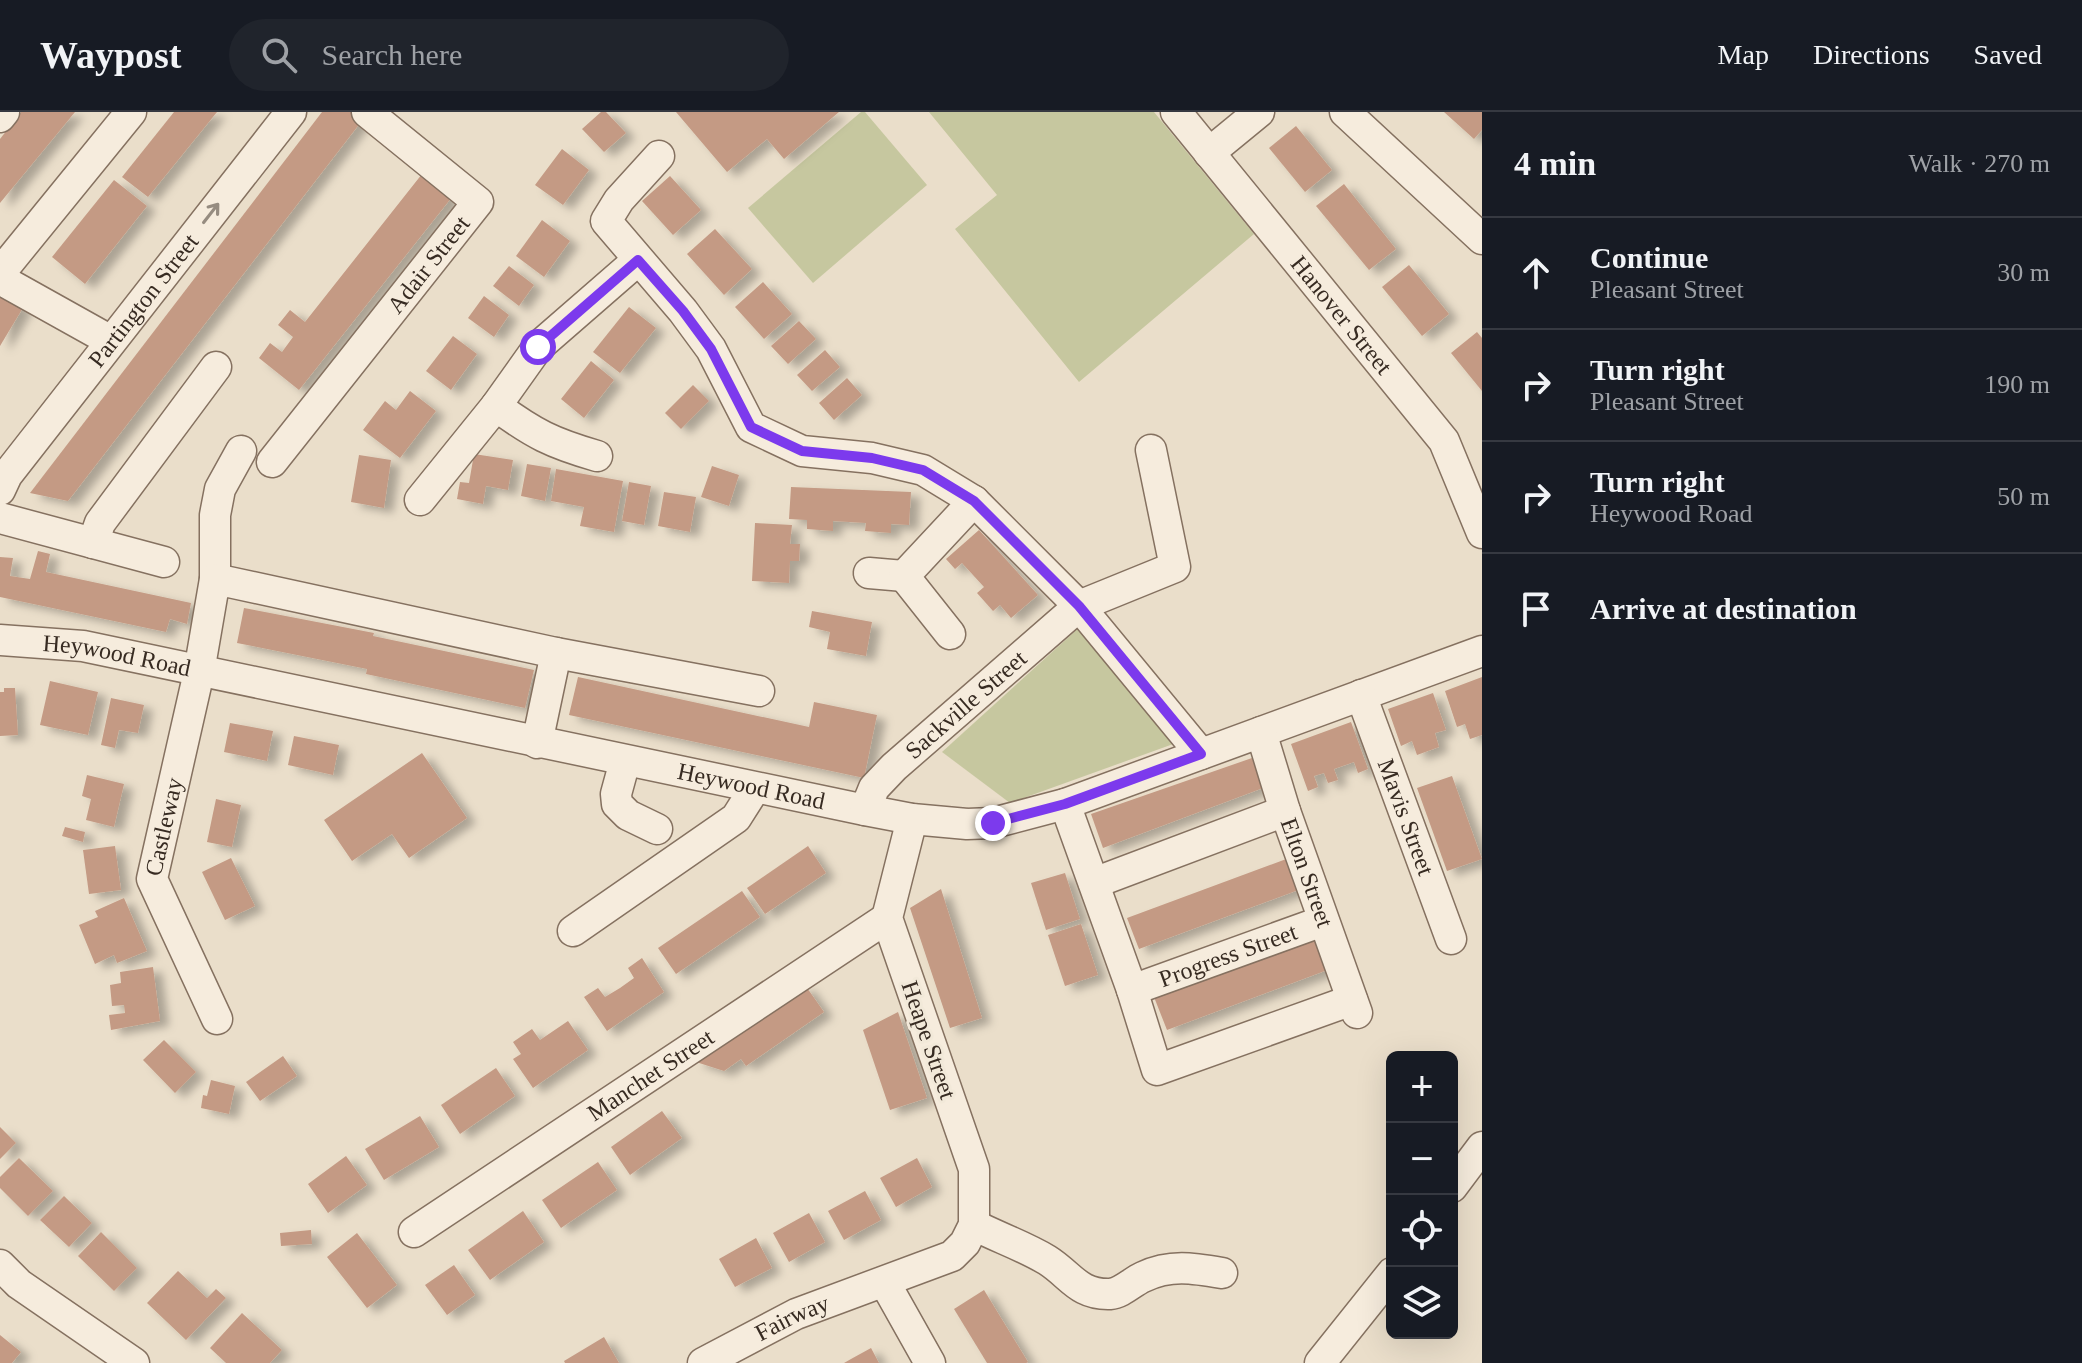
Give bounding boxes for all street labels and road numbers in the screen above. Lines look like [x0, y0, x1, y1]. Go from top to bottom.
street label: Adair Street [382, 210, 475, 318]
street label: Partington Street [83, 229, 204, 372]
street label: Hanover Street [1286, 251, 1397, 380]
street label: Heywood Road [42, 630, 193, 681]
street label: Sackville Street [900, 645, 1032, 764]
street label: Mavis Street [1373, 755, 1439, 879]
street label: Heywood Road [675, 758, 827, 814]
street label: Castleway [140, 775, 188, 878]
street label: Elton Street [1276, 815, 1338, 931]
street label: Progress Street [1155, 918, 1301, 992]
street label: Heape Street [897, 977, 961, 1103]
street label: Manchet Street [583, 1024, 719, 1126]
street label: Fairway [751, 1290, 833, 1346]

